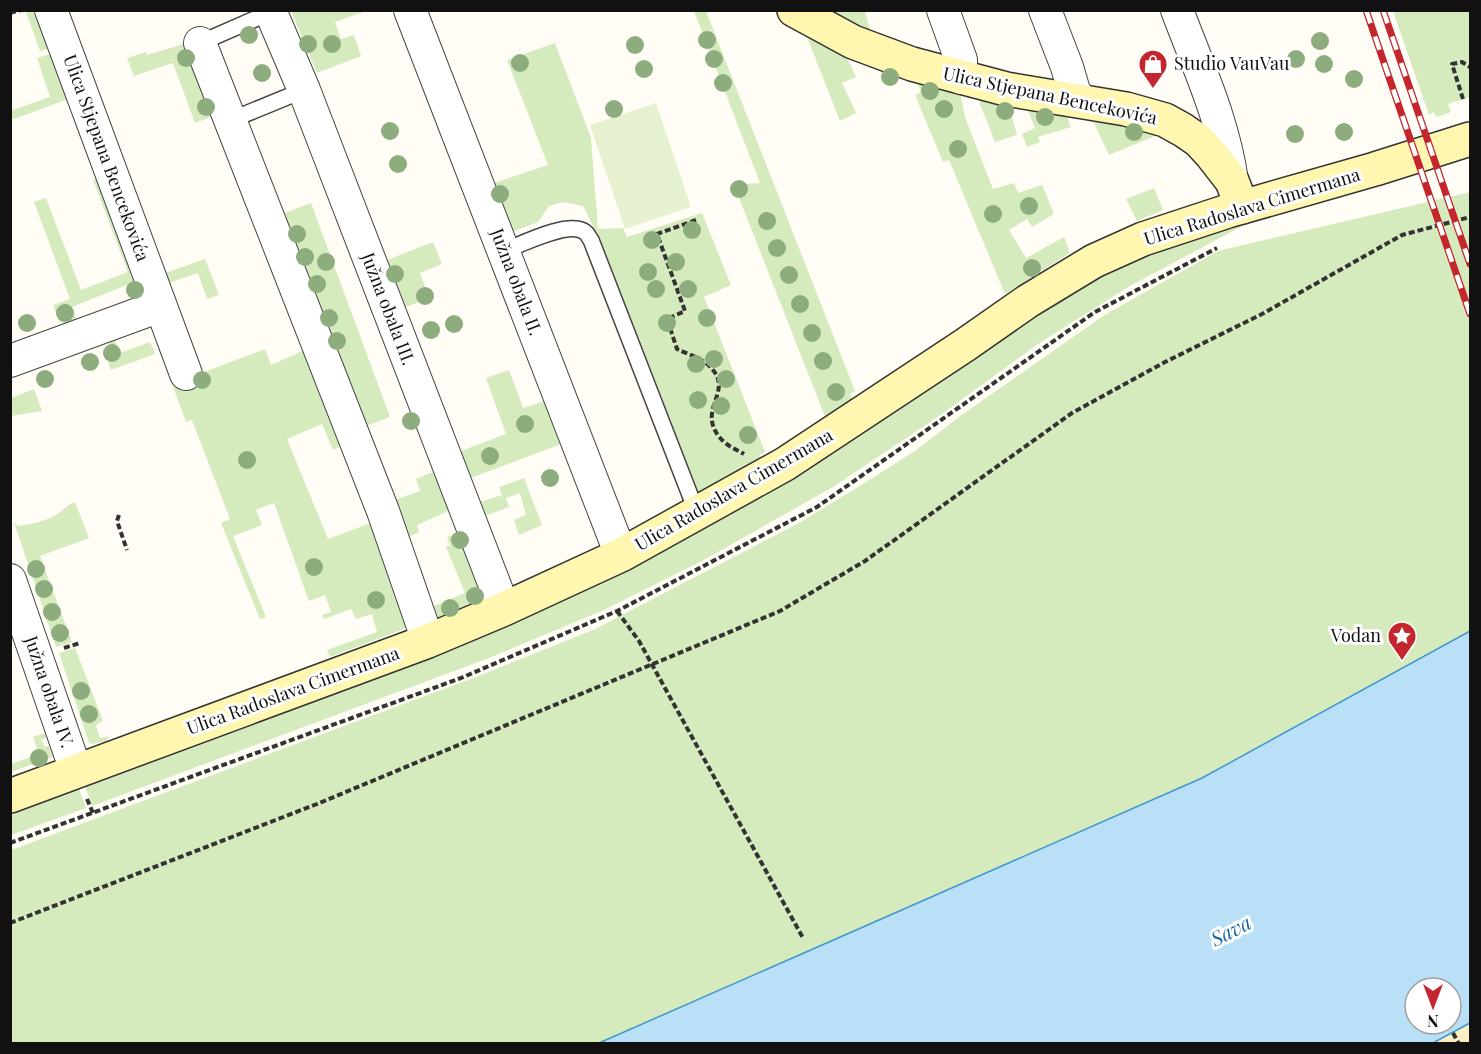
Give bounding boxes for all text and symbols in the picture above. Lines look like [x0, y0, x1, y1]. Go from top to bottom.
shop icon: Studio VauVau [1137, 48, 1169, 90]
street label: Ulica Stjepana Bencekovića [58, 51, 156, 264]
place label: Studio VauVau [1174, 51, 1290, 75]
street label: Ulica Stjepana Bencekovića [941, 61, 1159, 129]
street label: Ulica Radoslava Cimermana [1141, 162, 1363, 250]
street label: Južna obala II. [485, 224, 548, 339]
street label: Južna obala III. [356, 248, 421, 368]
street label: Ulica Radoslava Cimermana [630, 423, 837, 556]
place icon: Vodan [1386, 620, 1418, 662]
place label: Vodan [1330, 623, 1381, 647]
street label: Južna obala IV. [19, 632, 80, 751]
street label: Ulica Radoslava Cimermana [183, 640, 402, 740]
water label: Sava [1204, 908, 1255, 952]
north arrow [1403, 976, 1463, 1036]
text: N [1427, 1011, 1439, 1032]

